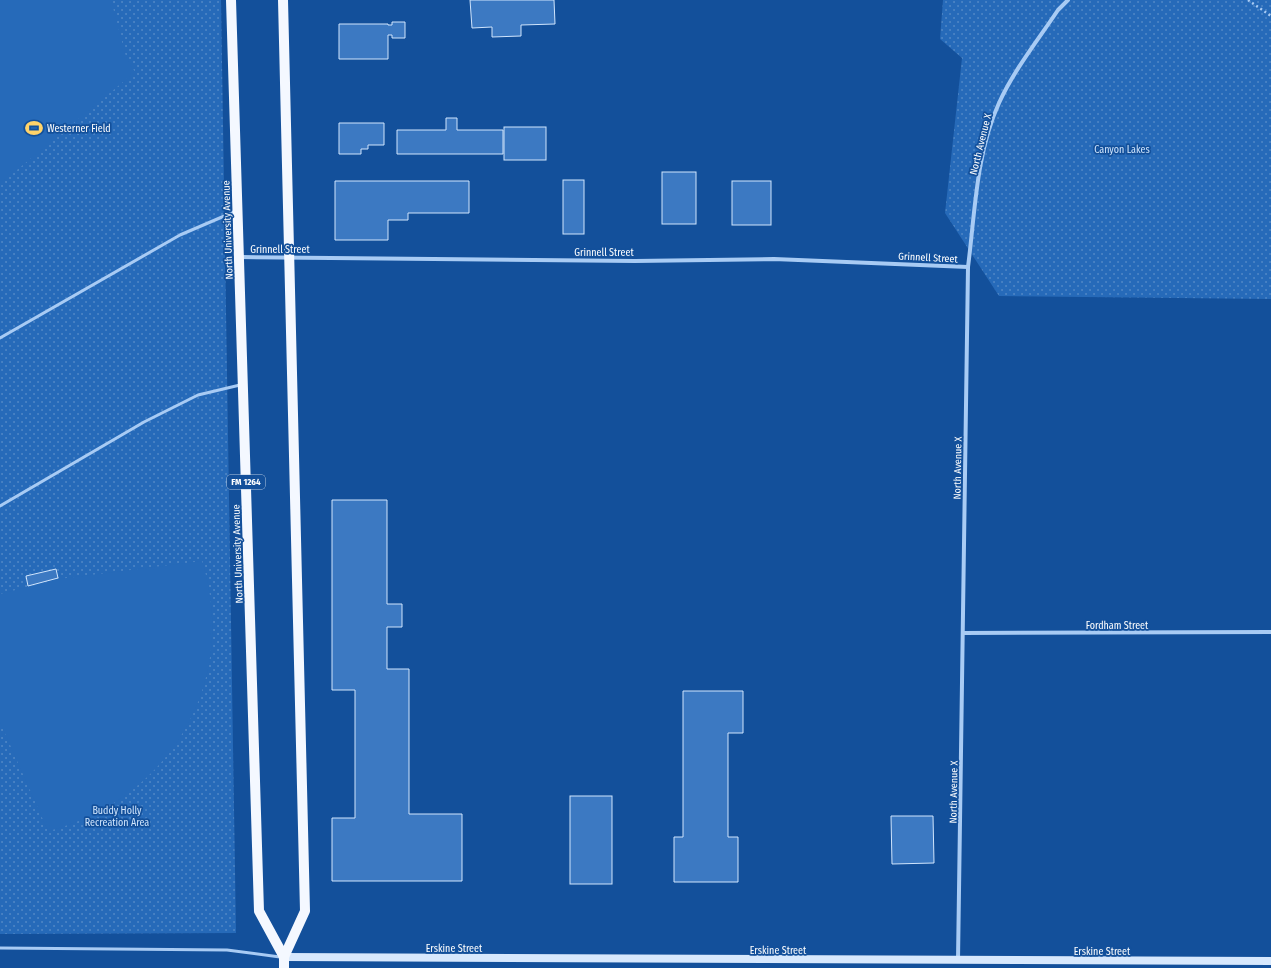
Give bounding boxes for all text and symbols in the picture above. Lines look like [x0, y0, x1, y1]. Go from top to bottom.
street label: North Avenue X [968, 112, 994, 176]
sports icon: Westerner Field [24, 118, 44, 138]
place label: Westerner Field [47, 123, 111, 135]
park label: Canyon Lakes [1094, 144, 1150, 156]
street label: North University Avenue [220, 180, 236, 280]
street label: Grinnell Street [250, 244, 310, 256]
street label: Grinnell Street [574, 247, 634, 259]
street label: Grinnell Street [898, 250, 959, 266]
street label: North Avenue X [951, 436, 965, 500]
road number: FM 1264 [227, 475, 265, 489]
street label: North University Avenue [230, 504, 246, 604]
street label: Fordham Street [1086, 620, 1149, 632]
street label: North Avenue X [947, 760, 961, 824]
park label: Buddy Holly Recreation Area [85, 805, 149, 829]
street label: Erskine Street [426, 943, 483, 955]
street label: Erskine Street [750, 945, 807, 957]
street label: Erskine Street [1074, 946, 1131, 958]

